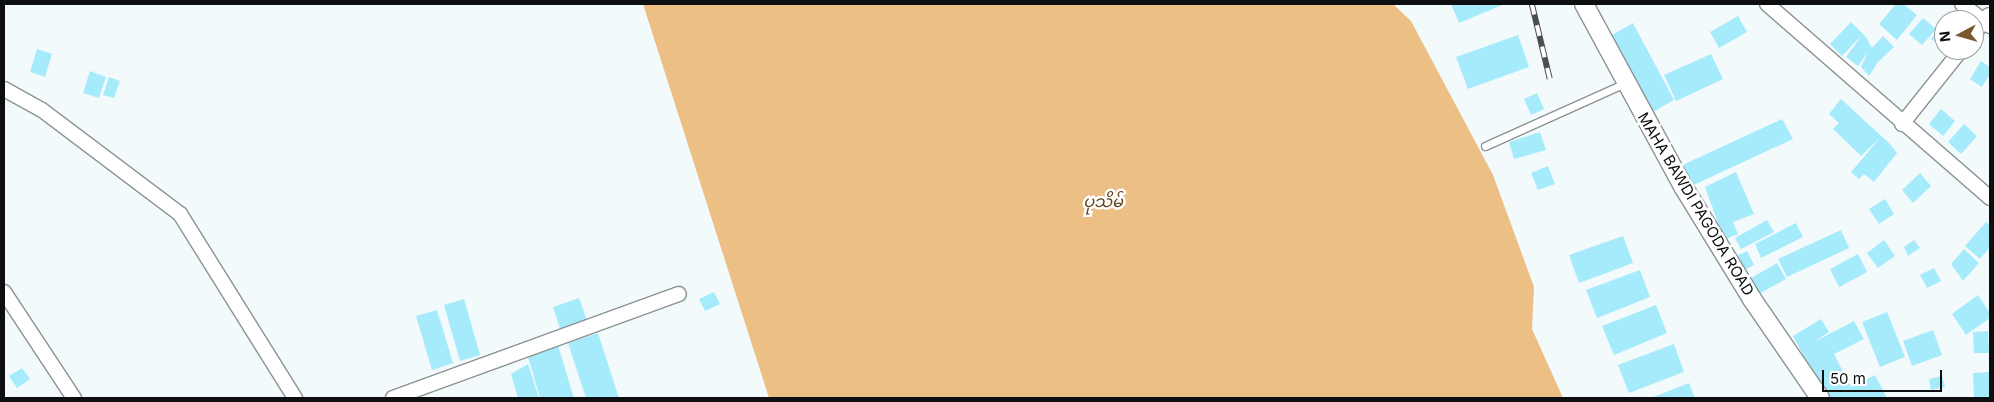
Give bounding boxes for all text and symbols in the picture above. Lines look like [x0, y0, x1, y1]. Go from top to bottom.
north arrow [1934, 10, 1984, 60]
text: N [1936, 30, 1954, 43]
street label: MAHA BAWDI PAGODA ROAD [1634, 109, 1758, 299]
water label: ပုသိမ် [1083, 191, 1123, 211]
scale bar [1824, 360, 1944, 392]
text: 50 m [1830, 369, 1866, 388]

